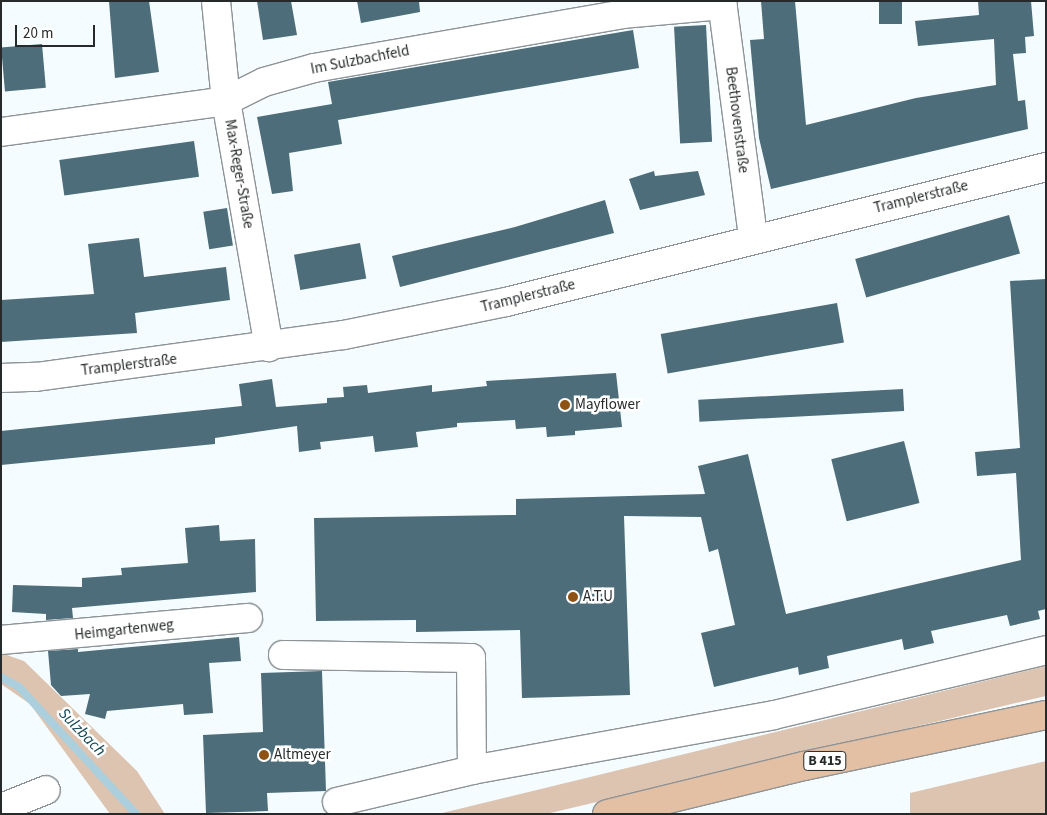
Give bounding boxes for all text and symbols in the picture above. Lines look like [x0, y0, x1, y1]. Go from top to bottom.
scale bar [18, 15, 98, 47]
text: 20 m [23, 23, 53, 44]
street label: Im Sulzbachfeld [309, 42, 411, 78]
street label: Beethovenstraße [722, 66, 752, 174]
street label: Max-Reger-Straße [221, 118, 257, 230]
street label: Tramplerstraße [872, 177, 970, 217]
street label: Tramplerstraße [479, 276, 577, 316]
street label: Tramplerstraße [80, 350, 178, 380]
place label: Mayflower [575, 396, 640, 414]
marker: Mayflower [559, 399, 571, 411]
place label: A.T.U [583, 588, 613, 606]
marker: A.T.U [567, 591, 579, 603]
street label: Heimgartenweg [74, 616, 174, 644]
water label: Sulzbach [54, 704, 110, 760]
place label: Altmeyer [274, 746, 331, 764]
marker: Altmeyer [258, 749, 270, 761]
road number: B 415 [802, 749, 848, 772]

